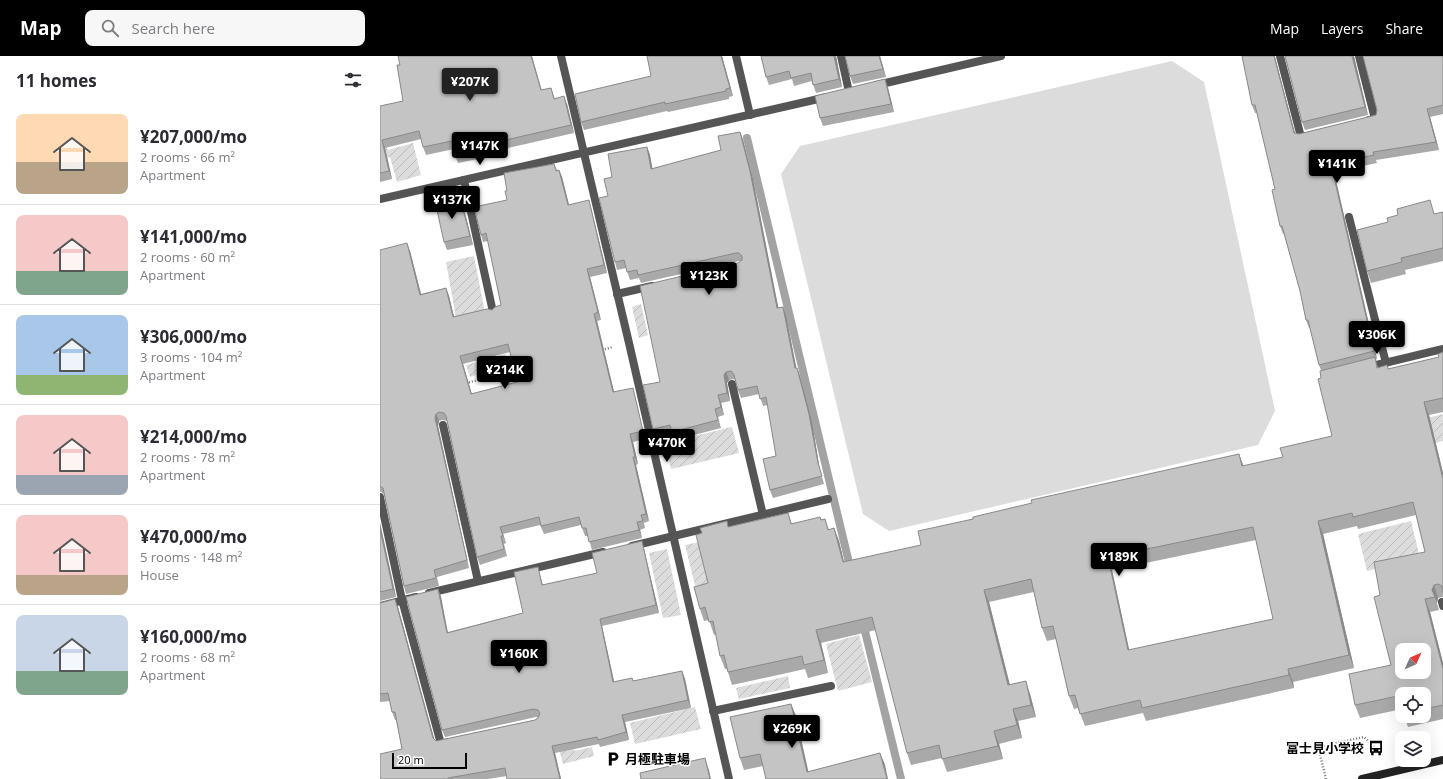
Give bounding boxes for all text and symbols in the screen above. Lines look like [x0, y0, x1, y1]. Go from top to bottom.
search box [85, 10, 365, 46]
text: Map [20, 15, 61, 41]
icon: search [99, 17, 121, 39]
text: Search here [131, 18, 215, 38]
text: Map [1270, 19, 1299, 38]
text: Layers [1321, 19, 1363, 38]
text: Share [1385, 19, 1423, 38]
pin: ¥207K [442, 68, 498, 102]
text: 11 homes [16, 69, 97, 92]
icon: filters [342, 69, 364, 91]
text: ¥207K [451, 72, 489, 90]
text: ¥207,000/mo [140, 125, 247, 148]
icon: home [48, 130, 96, 178]
pin: ¥147K [452, 132, 508, 166]
text: ¥147K [461, 136, 499, 154]
text: 2 rooms · 66 m² [140, 148, 235, 166]
pin: ¥141K [1309, 150, 1365, 184]
text: ¥141K [1318, 154, 1356, 172]
text: Apartment [140, 166, 205, 184]
pin: ¥137K [424, 186, 480, 220]
text: ¥137K [433, 190, 471, 208]
text: ¥141,000/mo [140, 225, 247, 248]
icon: home [48, 231, 96, 279]
text: 2 rooms · 60 m² [140, 248, 235, 266]
pin: ¥123K [681, 262, 737, 296]
text: Apartment [140, 266, 205, 284]
text: ¥123K [690, 266, 728, 284]
pin: ¥306K [1349, 321, 1405, 355]
text: ¥306,000/mo [140, 325, 247, 348]
text: ¥306K [1358, 325, 1396, 343]
icon: home [48, 331, 96, 379]
text: 3 rooms · 104 m² [140, 348, 242, 366]
pin: ¥214K [477, 356, 533, 390]
text: ¥214K [486, 360, 524, 378]
text: Apartment [140, 366, 205, 384]
text: ¥214,000/mo [140, 425, 247, 448]
pin: ¥470K [639, 429, 695, 463]
icon: home [48, 431, 96, 479]
text: ¥470K [648, 433, 686, 451]
text: 2 rooms · 78 m² [140, 448, 235, 466]
text: Apartment [140, 466, 205, 484]
text: ¥470,000/mo [140, 525, 247, 548]
icon: home [48, 531, 96, 579]
pin: ¥189K [1091, 543, 1147, 577]
text: ¥189K [1100, 547, 1138, 565]
text: 5 rooms · 148 m² [140, 548, 242, 566]
text: House [140, 566, 179, 584]
text: ¥160,000/mo [140, 625, 247, 648]
icon: home [48, 631, 96, 679]
pin: ¥160K [491, 640, 547, 674]
north arrow [1395, 643, 1431, 679]
map controls [1395, 643, 1431, 767]
text: ¥160K [500, 644, 538, 662]
text: 2 rooms · 68 m² [140, 648, 235, 666]
text: Apartment [140, 666, 205, 684]
button: locate [1395, 687, 1431, 723]
pin: ¥269K [764, 715, 820, 749]
text: ¥269K [773, 719, 811, 737]
button: layers [1395, 731, 1431, 767]
place label: 富士見小学校 [1286, 739, 1364, 757]
bus stop icon: 富士見小学校 [1367, 739, 1385, 757]
parking icon: 月極駐車場 [604, 750, 622, 768]
place label: 月極駐車場 [625, 750, 690, 768]
scale bar [392, 751, 467, 770]
text: 20 m [398, 752, 424, 767]

